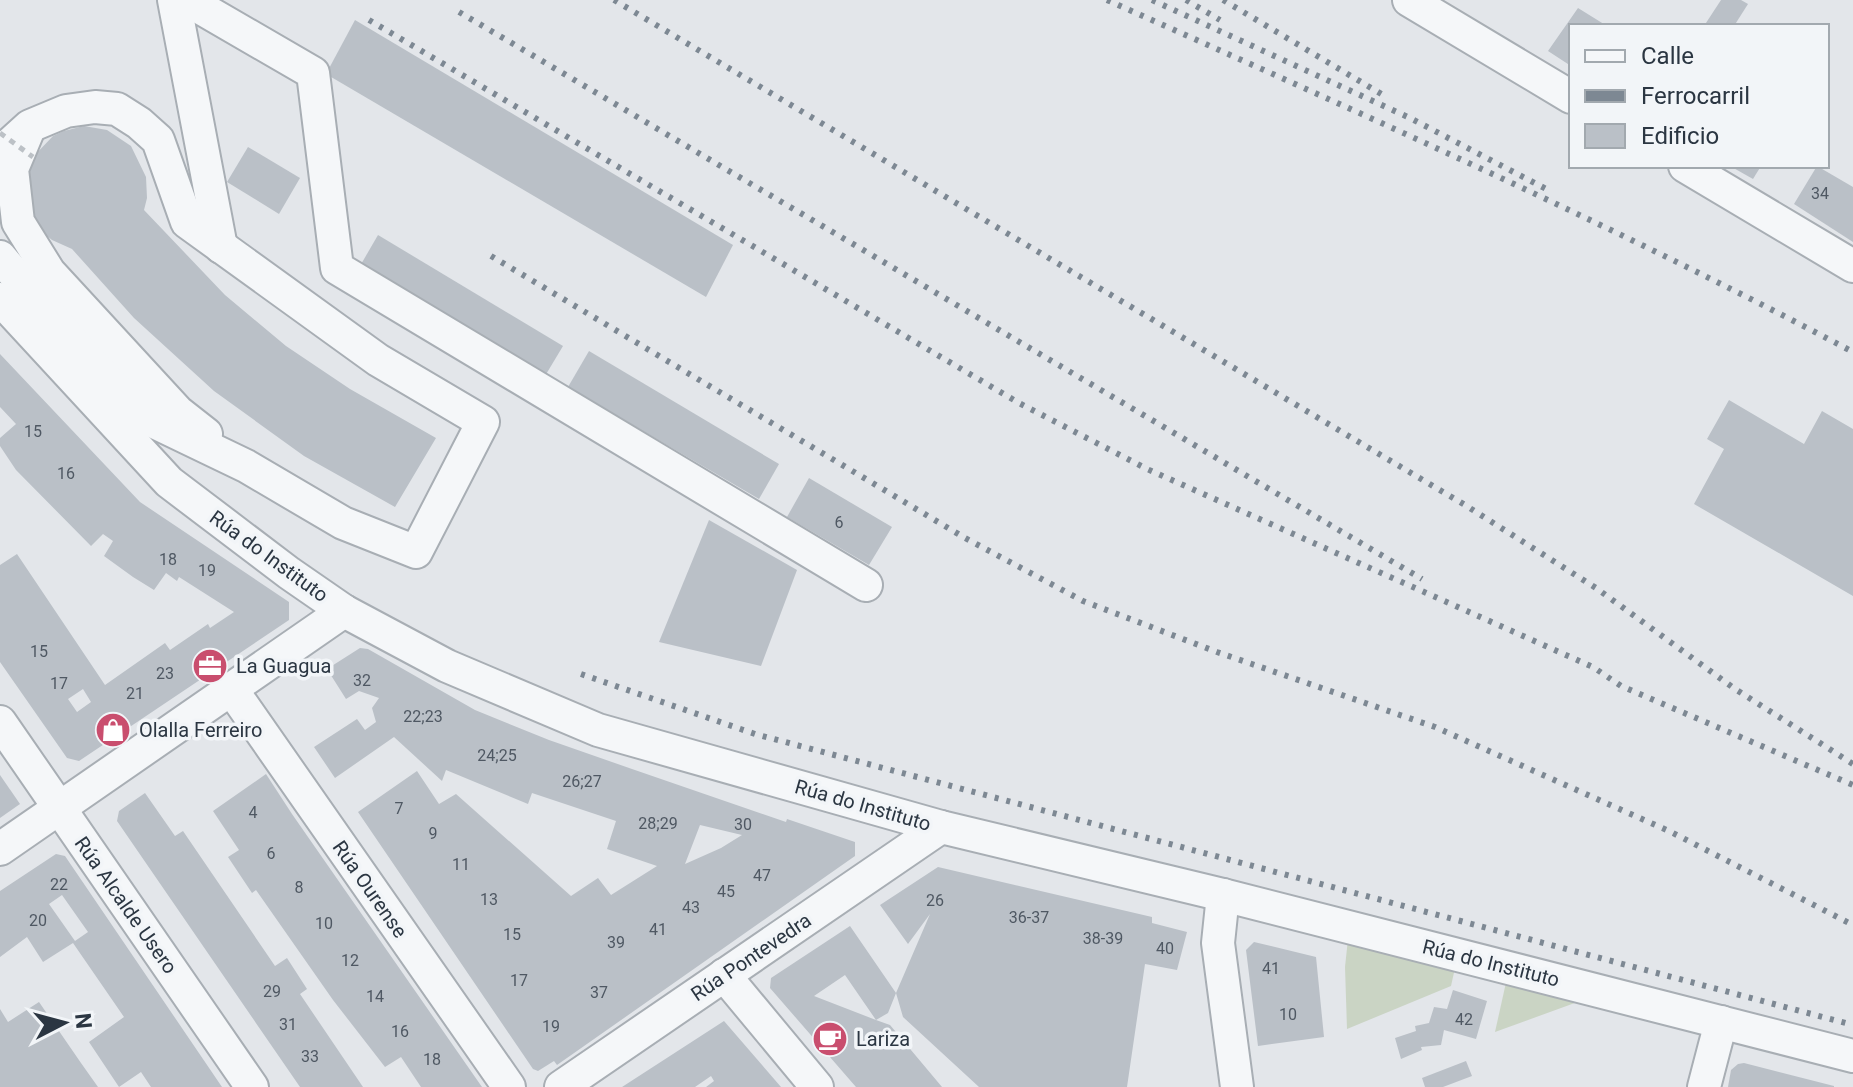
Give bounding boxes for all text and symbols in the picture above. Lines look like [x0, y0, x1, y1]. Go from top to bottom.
legend [1569, 24, 1829, 168]
text: Calle [1641, 42, 1694, 70]
text: Ferrocarril [1641, 82, 1750, 110]
text: Edificio [1641, 122, 1719, 150]
house number: 34 [1811, 184, 1829, 203]
house number: 15 [24, 422, 42, 441]
house number: 16 [57, 464, 75, 483]
street label: Rúa do Instituto [205, 505, 333, 607]
house number: 6 [835, 513, 844, 532]
house number: 18 [159, 550, 177, 569]
house number: 19 [198, 561, 216, 580]
house number: 15 [30, 642, 48, 661]
office icon: La Guagua [191, 647, 229, 685]
place label: La Guagua [236, 654, 331, 678]
house number: 23 [156, 664, 174, 683]
house number: 32 [353, 671, 371, 690]
house number: 17 [50, 674, 68, 693]
house number: 21 [126, 684, 144, 703]
house number: 22;23 [403, 707, 443, 726]
shop icon: Olalla Ferreiro [94, 711, 132, 749]
place label: Olalla Ferreiro [139, 718, 262, 742]
house number: 24;25 [477, 746, 517, 765]
house number: 26;27 [562, 772, 602, 791]
street label: Rúa do Instituto [792, 774, 934, 836]
house number: 7 [395, 799, 404, 818]
house number: 4 [249, 803, 258, 822]
house number: 28;29 [638, 814, 678, 833]
house number: 30 [734, 815, 752, 834]
house number: 9 [429, 824, 438, 843]
street label: Rúa Alcalde Usero [70, 832, 182, 978]
street label: Rúa Ourense [328, 836, 412, 942]
house number: 6 [267, 844, 276, 863]
house number: 11 [452, 855, 470, 874]
house number: 47 [753, 866, 771, 885]
house number: 22 [50, 875, 68, 894]
house number: 8 [295, 878, 304, 897]
house number: 45 [717, 882, 735, 901]
house number: 13 [480, 890, 498, 909]
house number: 26 [926, 891, 944, 910]
house number: 43 [682, 898, 700, 917]
street label: Rúa Pontevedra [686, 908, 816, 1006]
house number: 36-37 [1009, 908, 1049, 927]
house number: 20 [29, 911, 47, 930]
house number: 10 [315, 914, 333, 933]
house number: 41 [649, 920, 667, 939]
house number: 15 [503, 925, 521, 944]
house number: 38-39 [1083, 929, 1123, 948]
house number: 39 [607, 933, 625, 952]
street label: Rúa do Instituto [1420, 934, 1562, 992]
house number: 40 [1156, 939, 1174, 958]
house number: 12 [341, 951, 359, 970]
house number: 41 [1262, 959, 1280, 978]
house number: 17 [510, 971, 528, 990]
house number: 29 [263, 982, 281, 1001]
north arrow [24, 983, 104, 1063]
house number: 37 [590, 983, 608, 1002]
house number: 14 [366, 987, 384, 1006]
house number: 10 [1279, 1005, 1297, 1024]
house number: 42 [1455, 1010, 1473, 1029]
text: N [70, 1012, 97, 1030]
house number: 31 [279, 1015, 297, 1034]
house number: 19 [542, 1017, 560, 1036]
cafe icon: Lariza [811, 1020, 849, 1058]
house number: 16 [391, 1022, 409, 1041]
place label: Lariza [856, 1027, 910, 1051]
house number: 33 [301, 1047, 319, 1066]
house number: 18 [423, 1050, 441, 1069]

